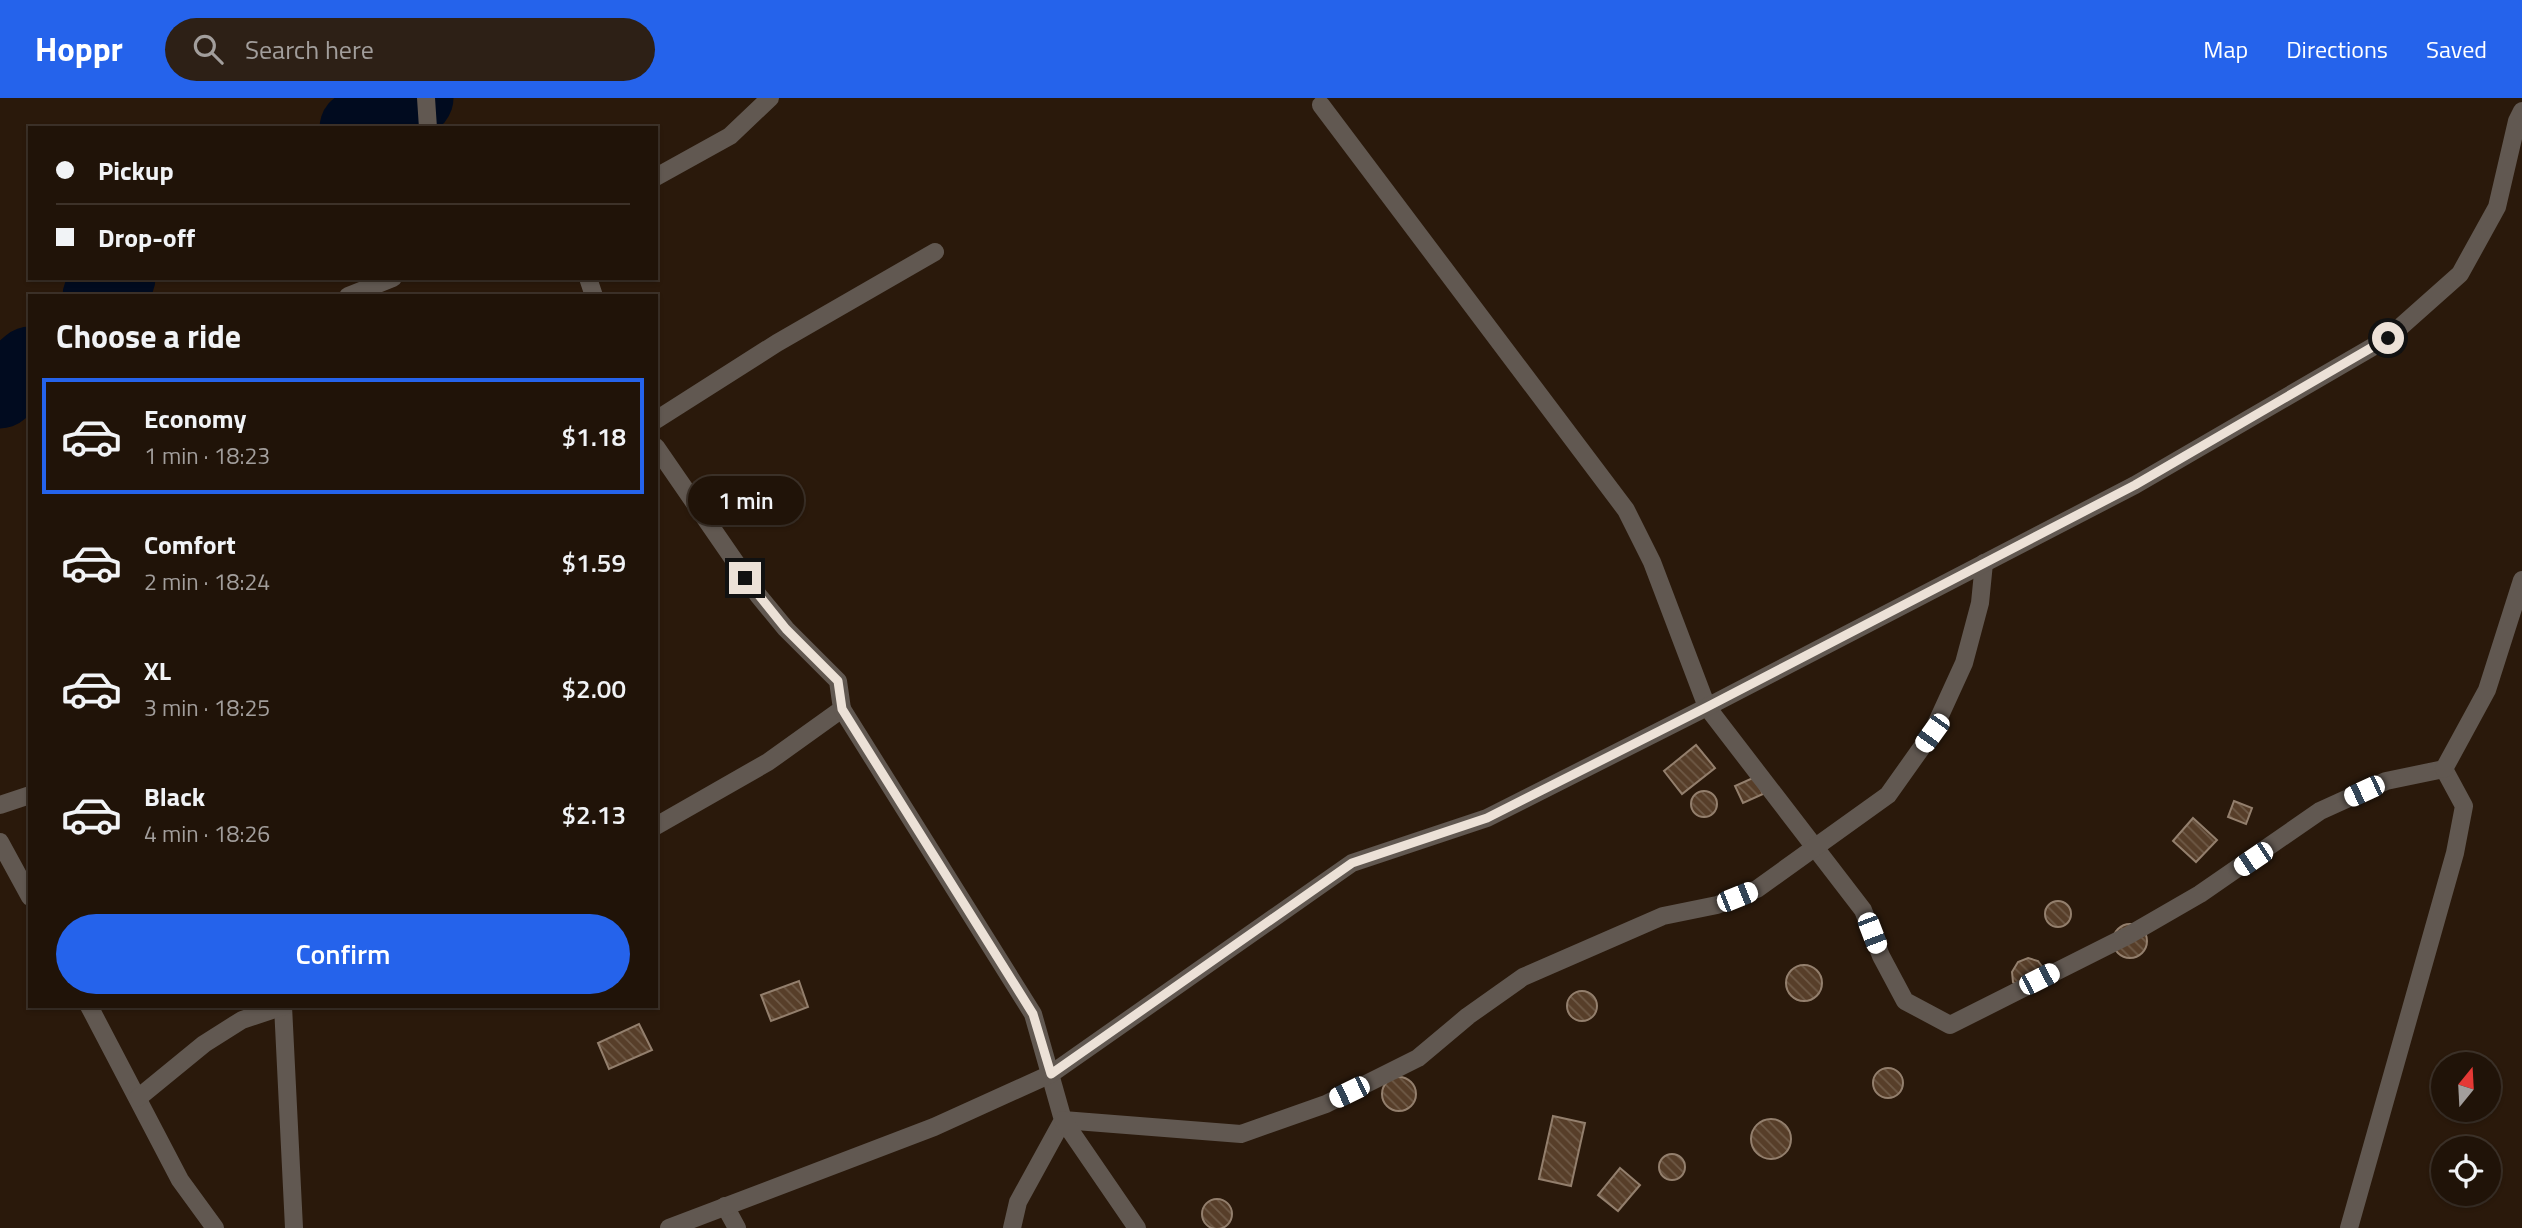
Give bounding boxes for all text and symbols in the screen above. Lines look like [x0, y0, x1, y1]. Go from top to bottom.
search box [165, 18, 655, 81]
text: Hoppr [35, 24, 123, 74]
icon: search [189, 30, 227, 68]
text: Search here [245, 30, 374, 69]
text: Map [2203, 31, 2248, 67]
text: Directions [2286, 31, 2388, 67]
text: Saved [2426, 31, 2487, 67]
text: Pickup [98, 151, 174, 190]
text: Drop-off [98, 218, 195, 257]
text: Choose a ride [56, 312, 241, 360]
route start [2372, 322, 2404, 354]
text: Economy [144, 399, 246, 438]
icon: car [60, 405, 123, 468]
text: $1.18 [562, 417, 626, 456]
text: 1 min · 18:23 [144, 438, 270, 473]
callout: 1 min [687, 476, 803, 526]
text: 1 min [718, 483, 774, 518]
text: Comfort [144, 525, 236, 564]
icon: car [60, 531, 123, 594]
text: $1.59 [562, 543, 626, 582]
route end [729, 562, 761, 594]
text: 2 min · 18:24 [144, 564, 270, 599]
text: XL [144, 651, 171, 690]
icon: car [60, 657, 123, 720]
text: $2.00 [562, 669, 626, 708]
text: 3 min · 18:25 [144, 690, 270, 725]
car [1912, 710, 1953, 756]
car [2341, 773, 2388, 809]
text: Black [144, 777, 205, 816]
icon: car [60, 783, 123, 846]
text: $2.13 [562, 795, 626, 834]
text: 4 min · 18:26 [144, 816, 270, 851]
car [2230, 839, 2277, 879]
car [1714, 879, 1761, 915]
car [1855, 910, 1890, 956]
button: Confirm [56, 914, 630, 994]
car [2016, 960, 2063, 998]
north arrow [2431, 1052, 2501, 1122]
map controls [2431, 1052, 2501, 1206]
car [1326, 1073, 1373, 1111]
button: locate [2431, 1136, 2501, 1206]

